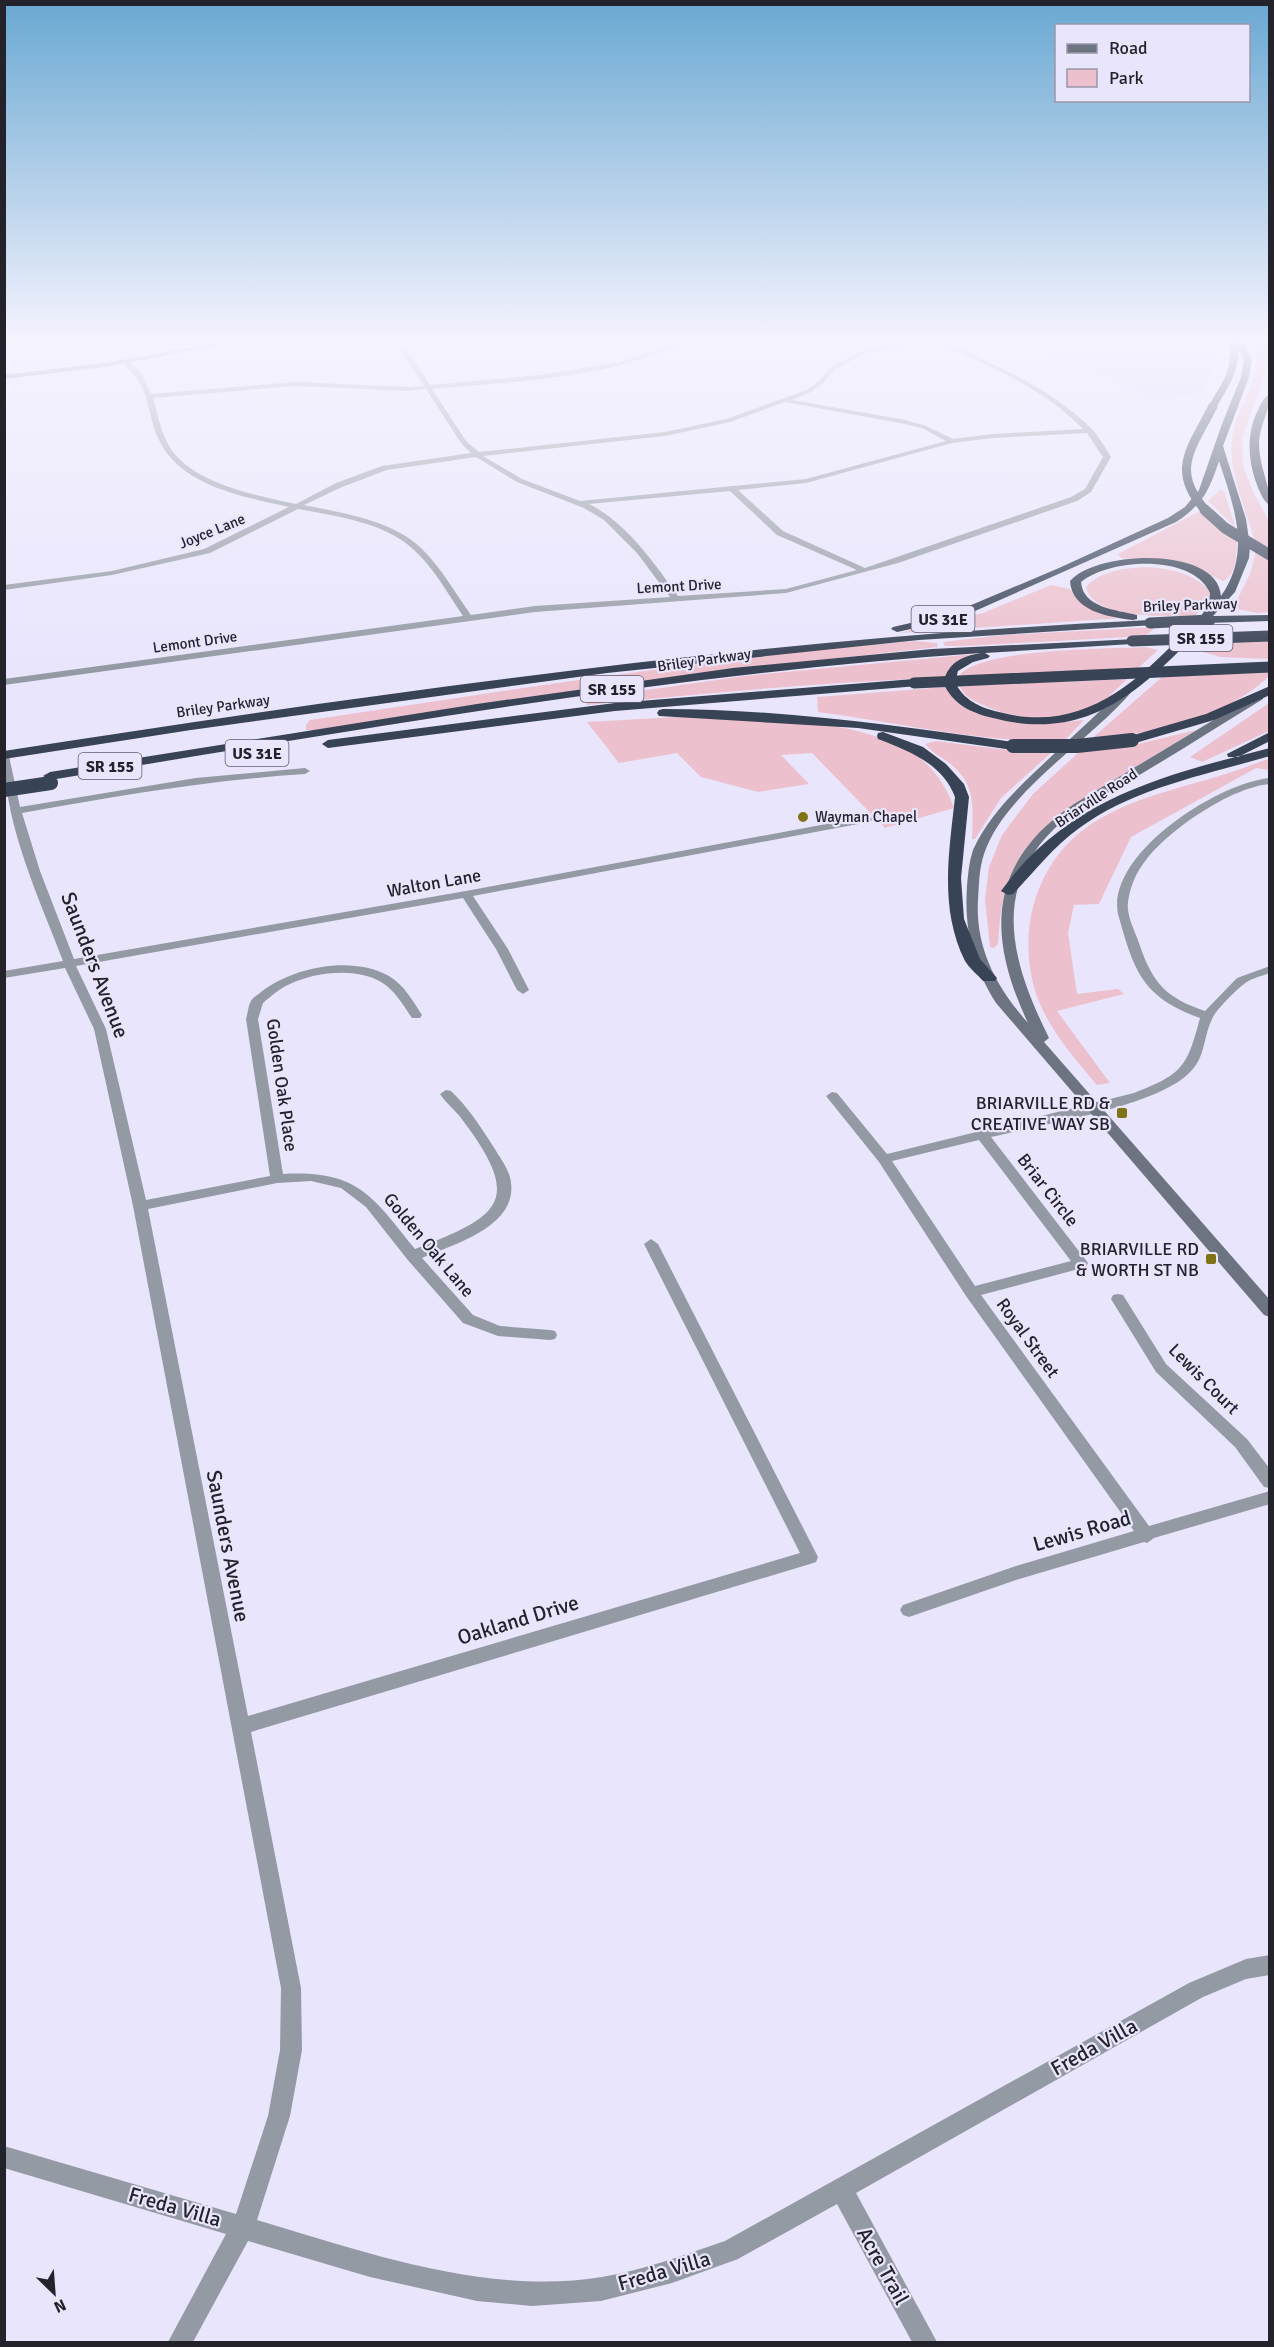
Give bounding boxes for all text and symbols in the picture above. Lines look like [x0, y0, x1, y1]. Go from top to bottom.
legend [1055, 24, 1250, 102]
text: Road [1109, 37, 1148, 59]
text: Park [1109, 67, 1144, 89]
street label: Joyce Lane [176, 510, 248, 552]
street label: Lemont Drive [636, 575, 722, 597]
street label: Briley Parkway [1142, 594, 1238, 616]
road number: US 31E [912, 606, 974, 632]
road number: SR 155 [1170, 625, 1232, 651]
street label: Lemont Drive [152, 627, 238, 657]
street label: Briley Parkway [656, 645, 752, 675]
road number: SR 155 [580, 676, 644, 702]
street label: Briley Parkway [175, 691, 271, 721]
road number: US 31E [226, 740, 288, 766]
road number: SR 155 [78, 753, 142, 779]
street label: Briarville Road [1052, 765, 1141, 831]
place label: Wayman Chapel [815, 808, 917, 826]
marker: Wayman Chapel [796, 810, 810, 824]
street label: Walton Lane [385, 864, 483, 902]
street label: Saunders Avenue [55, 888, 135, 1042]
street label: Golden Oak Place [262, 1017, 302, 1153]
place label: BRIARVILLE RD & CREATIVE WAY SB [971, 1092, 1110, 1135]
marker: BRIARVILLE RD & CREATIVE WAY SB [1115, 1106, 1129, 1120]
street label: Briar Circle [1013, 1149, 1083, 1231]
street label: Golden Oak Lane [379, 1188, 479, 1302]
place label: BRIARVILLE RD & WORTH ST NB [1076, 1238, 1199, 1281]
marker: BRIARVILLE RD & WORTH ST NB [1204, 1252, 1218, 1266]
street label: Royal Street [992, 1294, 1064, 1382]
street label: Lewis Court [1164, 1339, 1244, 1419]
street label: Saunders Avenue [201, 1468, 255, 1624]
street label: Lewis Road [1030, 1505, 1134, 1557]
street label: Oakland Drive [454, 1589, 582, 1651]
street label: Freda Villa [1046, 2013, 1142, 2081]
street label: Freda Villa [126, 2181, 224, 2233]
street label: Acre Trail [851, 2223, 915, 2309]
street label: Freda Villa [615, 2245, 713, 2297]
north arrow [24, 2263, 84, 2323]
text: N [51, 2294, 69, 2317]

